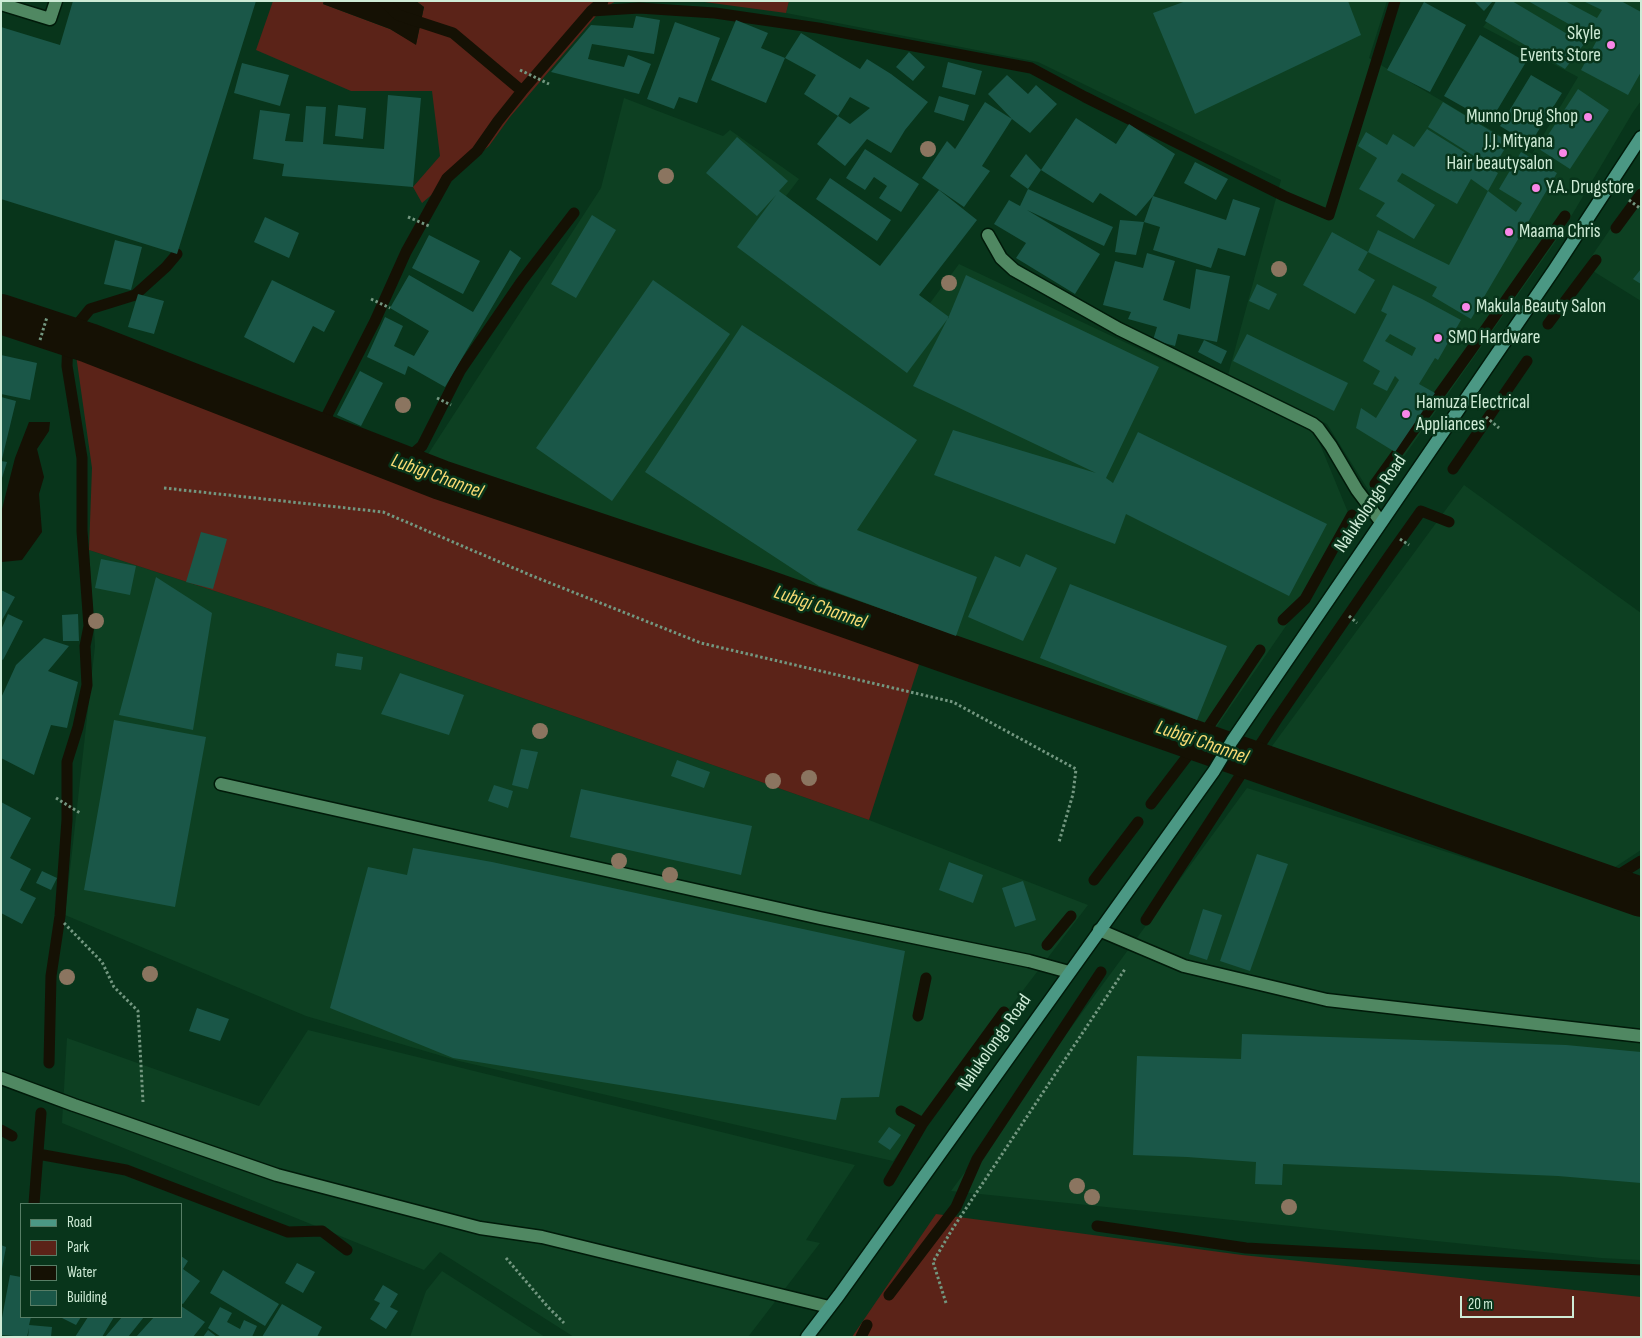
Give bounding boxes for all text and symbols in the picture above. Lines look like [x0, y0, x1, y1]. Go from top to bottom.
place label: Skyle Events Store [1520, 23, 1601, 67]
marker: Skyle Events Store [1605, 39, 1617, 51]
place label: Munno Drug Shop [1466, 106, 1578, 128]
marker: Munno Drug Shop [1582, 111, 1594, 123]
place label: J.J. Mityana Hair beautysalon [1446, 131, 1553, 175]
marker: J.J. Mityana Hair beautysalon [1557, 147, 1569, 159]
place label: Y.A. Drugstore [1546, 177, 1634, 199]
marker: Y.A. Drugstore [1530, 182, 1542, 194]
place label: Maama Chris [1519, 221, 1601, 243]
marker: Maama Chris [1503, 226, 1515, 238]
place label: Makula Beauty Salon [1476, 296, 1606, 318]
marker: Makula Beauty Salon [1460, 301, 1472, 313]
place label: SMO Hardware [1448, 327, 1540, 349]
marker: SMO Hardware [1432, 332, 1444, 344]
place label: Hamuza Electrical Appliances [1416, 392, 1530, 436]
marker: Hamuza Electrical Appliances [1400, 408, 1412, 420]
water label: Lubigi Channel [388, 449, 486, 505]
street label: Nalukolongo Road [1330, 451, 1412, 557]
water label: Lubigi Channel [771, 581, 869, 635]
water label: Lubigi Channel [1153, 716, 1251, 770]
street label: Nalukolongo Road [953, 990, 1037, 1096]
legend [20, 1203, 182, 1318]
text: Road [67, 1213, 92, 1232]
text: Park [67, 1238, 89, 1257]
text: Water [67, 1263, 97, 1282]
scale bar [1462, 1286, 1576, 1318]
text: Building [67, 1288, 107, 1307]
text: 20 m [1468, 1295, 1493, 1314]

